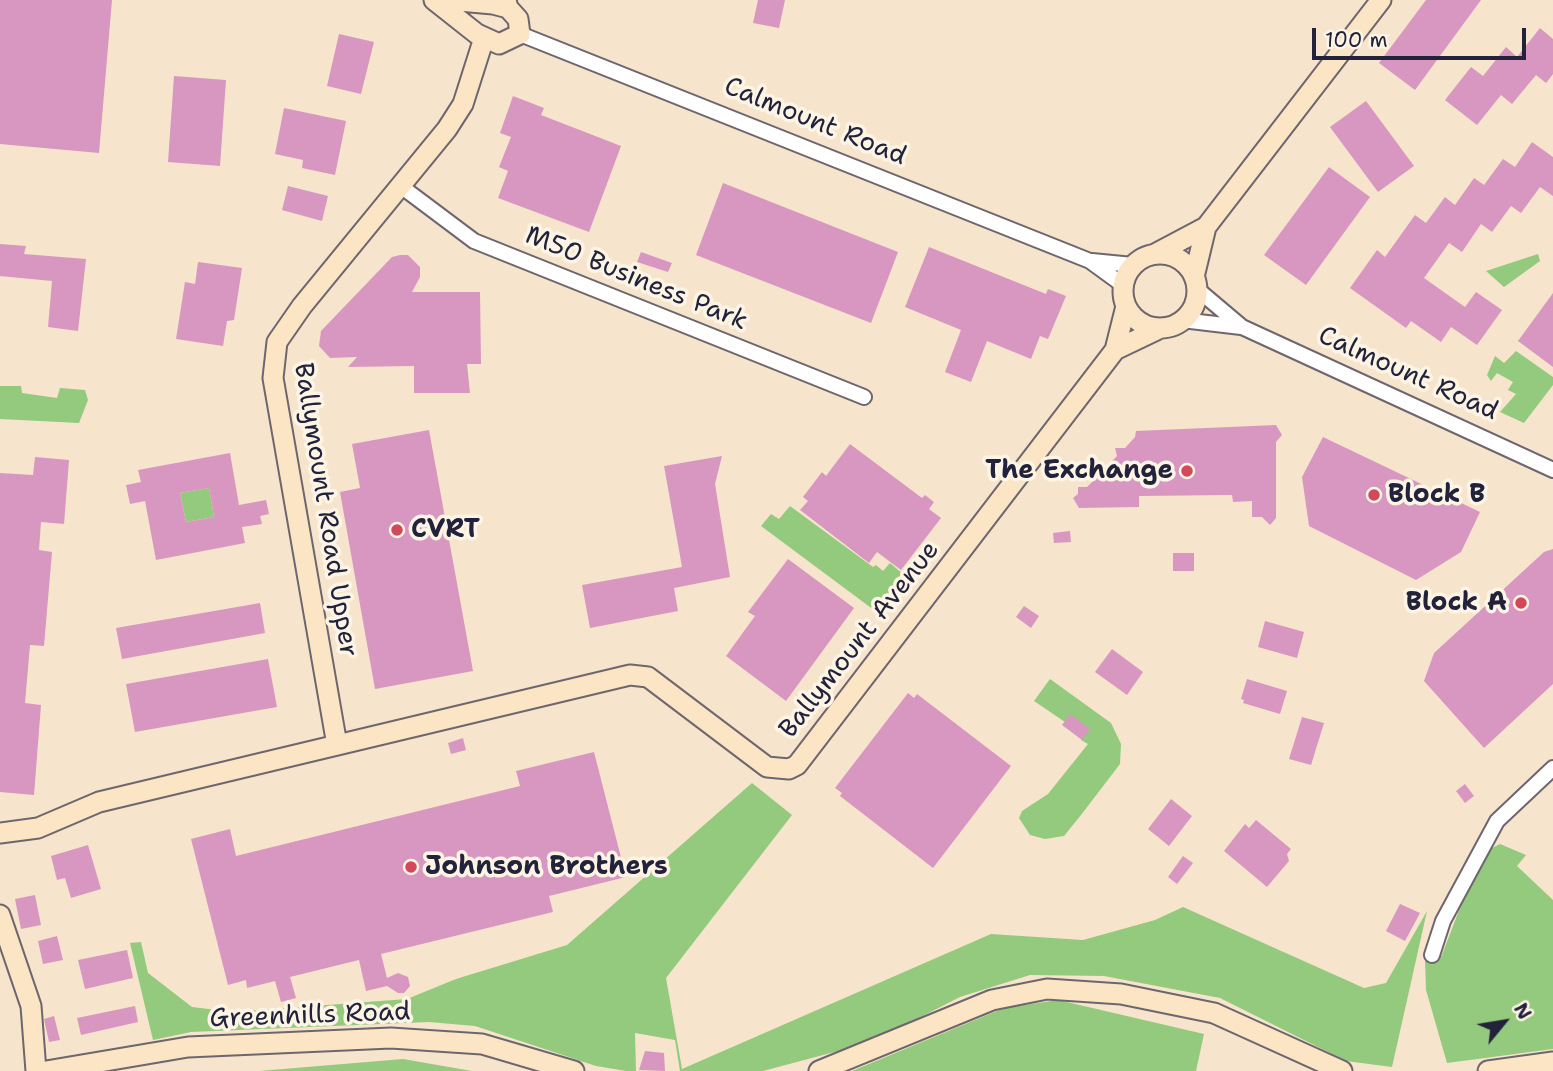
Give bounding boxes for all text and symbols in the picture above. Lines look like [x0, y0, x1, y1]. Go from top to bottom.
scale bar [1315, 14, 1528, 58]
text: 100 m [1325, 26, 1388, 54]
street label: Calmount Road [719, 71, 911, 173]
street label: M50 Business Park [520, 220, 752, 338]
street label: Calmount Road [1313, 320, 1503, 428]
street label: Ballymount Road Upper [286, 361, 364, 659]
place label: The Exchange [985, 455, 1173, 487]
marker: The Exchange [1179, 463, 1195, 479]
place label: Block B [1388, 479, 1486, 511]
marker: Block B [1366, 487, 1382, 503]
place label: CVRT [411, 514, 480, 546]
marker: CVRT [389, 522, 405, 538]
street label: Ballymount Avenue [773, 535, 947, 745]
place label: Block A [1406, 587, 1507, 619]
marker: Block A [1513, 595, 1529, 611]
place label: Johnson Brothers [425, 851, 668, 883]
marker: Johnson Brothers [403, 859, 419, 875]
north arrow [1469, 987, 1539, 1057]
street label: Greenhills Road [209, 997, 411, 1035]
text: N [1508, 998, 1537, 1024]

